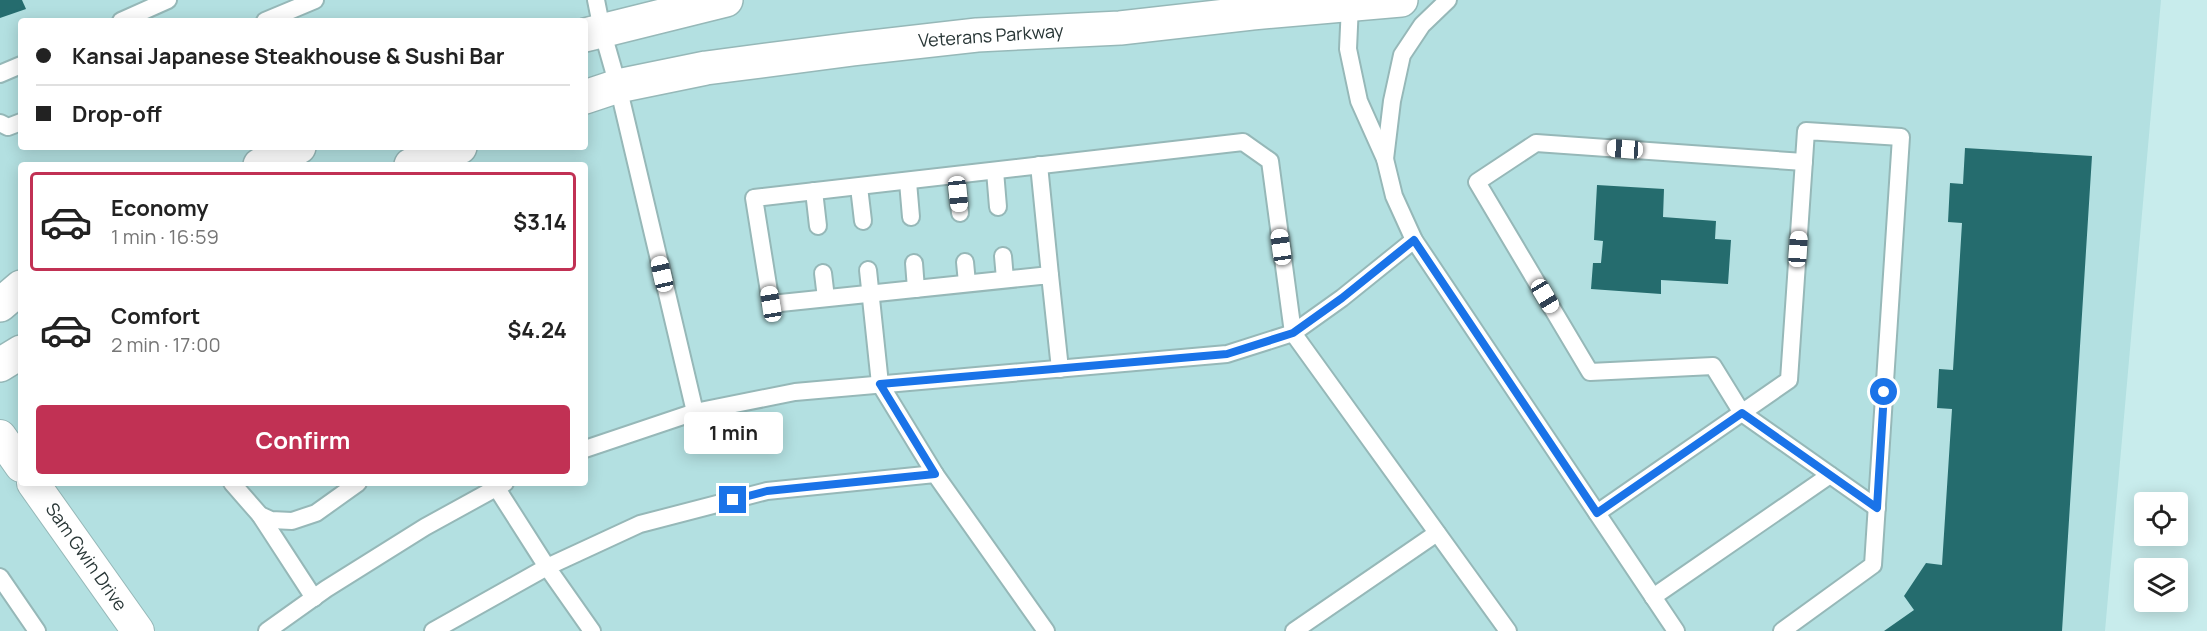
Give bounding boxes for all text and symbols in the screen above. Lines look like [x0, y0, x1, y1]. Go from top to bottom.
street label: Veterans Parkway [917, 18, 1065, 52]
text: Kansai Japanese Steakhouse & Sushi Bar [72, 41, 505, 71]
text: Drop-off [72, 99, 162, 129]
car [1606, 139, 1644, 159]
car [947, 175, 969, 213]
text: Economy [111, 193, 209, 223]
icon: car [39, 195, 93, 249]
text: $3.14 [513, 207, 567, 237]
text: 1 min · 16:59 [111, 223, 219, 250]
car [1270, 228, 1292, 266]
car [1788, 230, 1808, 268]
car [649, 254, 675, 294]
car [1528, 276, 1562, 316]
car [759, 285, 783, 323]
text: Comfort [111, 301, 200, 331]
icon: car [39, 303, 93, 357]
text: $4.24 [508, 315, 567, 345]
text: 2 min · 17:00 [111, 331, 221, 358]
route start [1870, 378, 1897, 405]
button: Confirm [36, 405, 570, 474]
callout: 1 min [684, 413, 783, 455]
text: 1 min [709, 419, 758, 446]
route end [719, 486, 746, 513]
map controls [2134, 492, 2188, 612]
button: locate [2134, 492, 2188, 546]
street label: Sam Gwin Drive [41, 498, 133, 615]
button: layers [2134, 558, 2188, 612]

